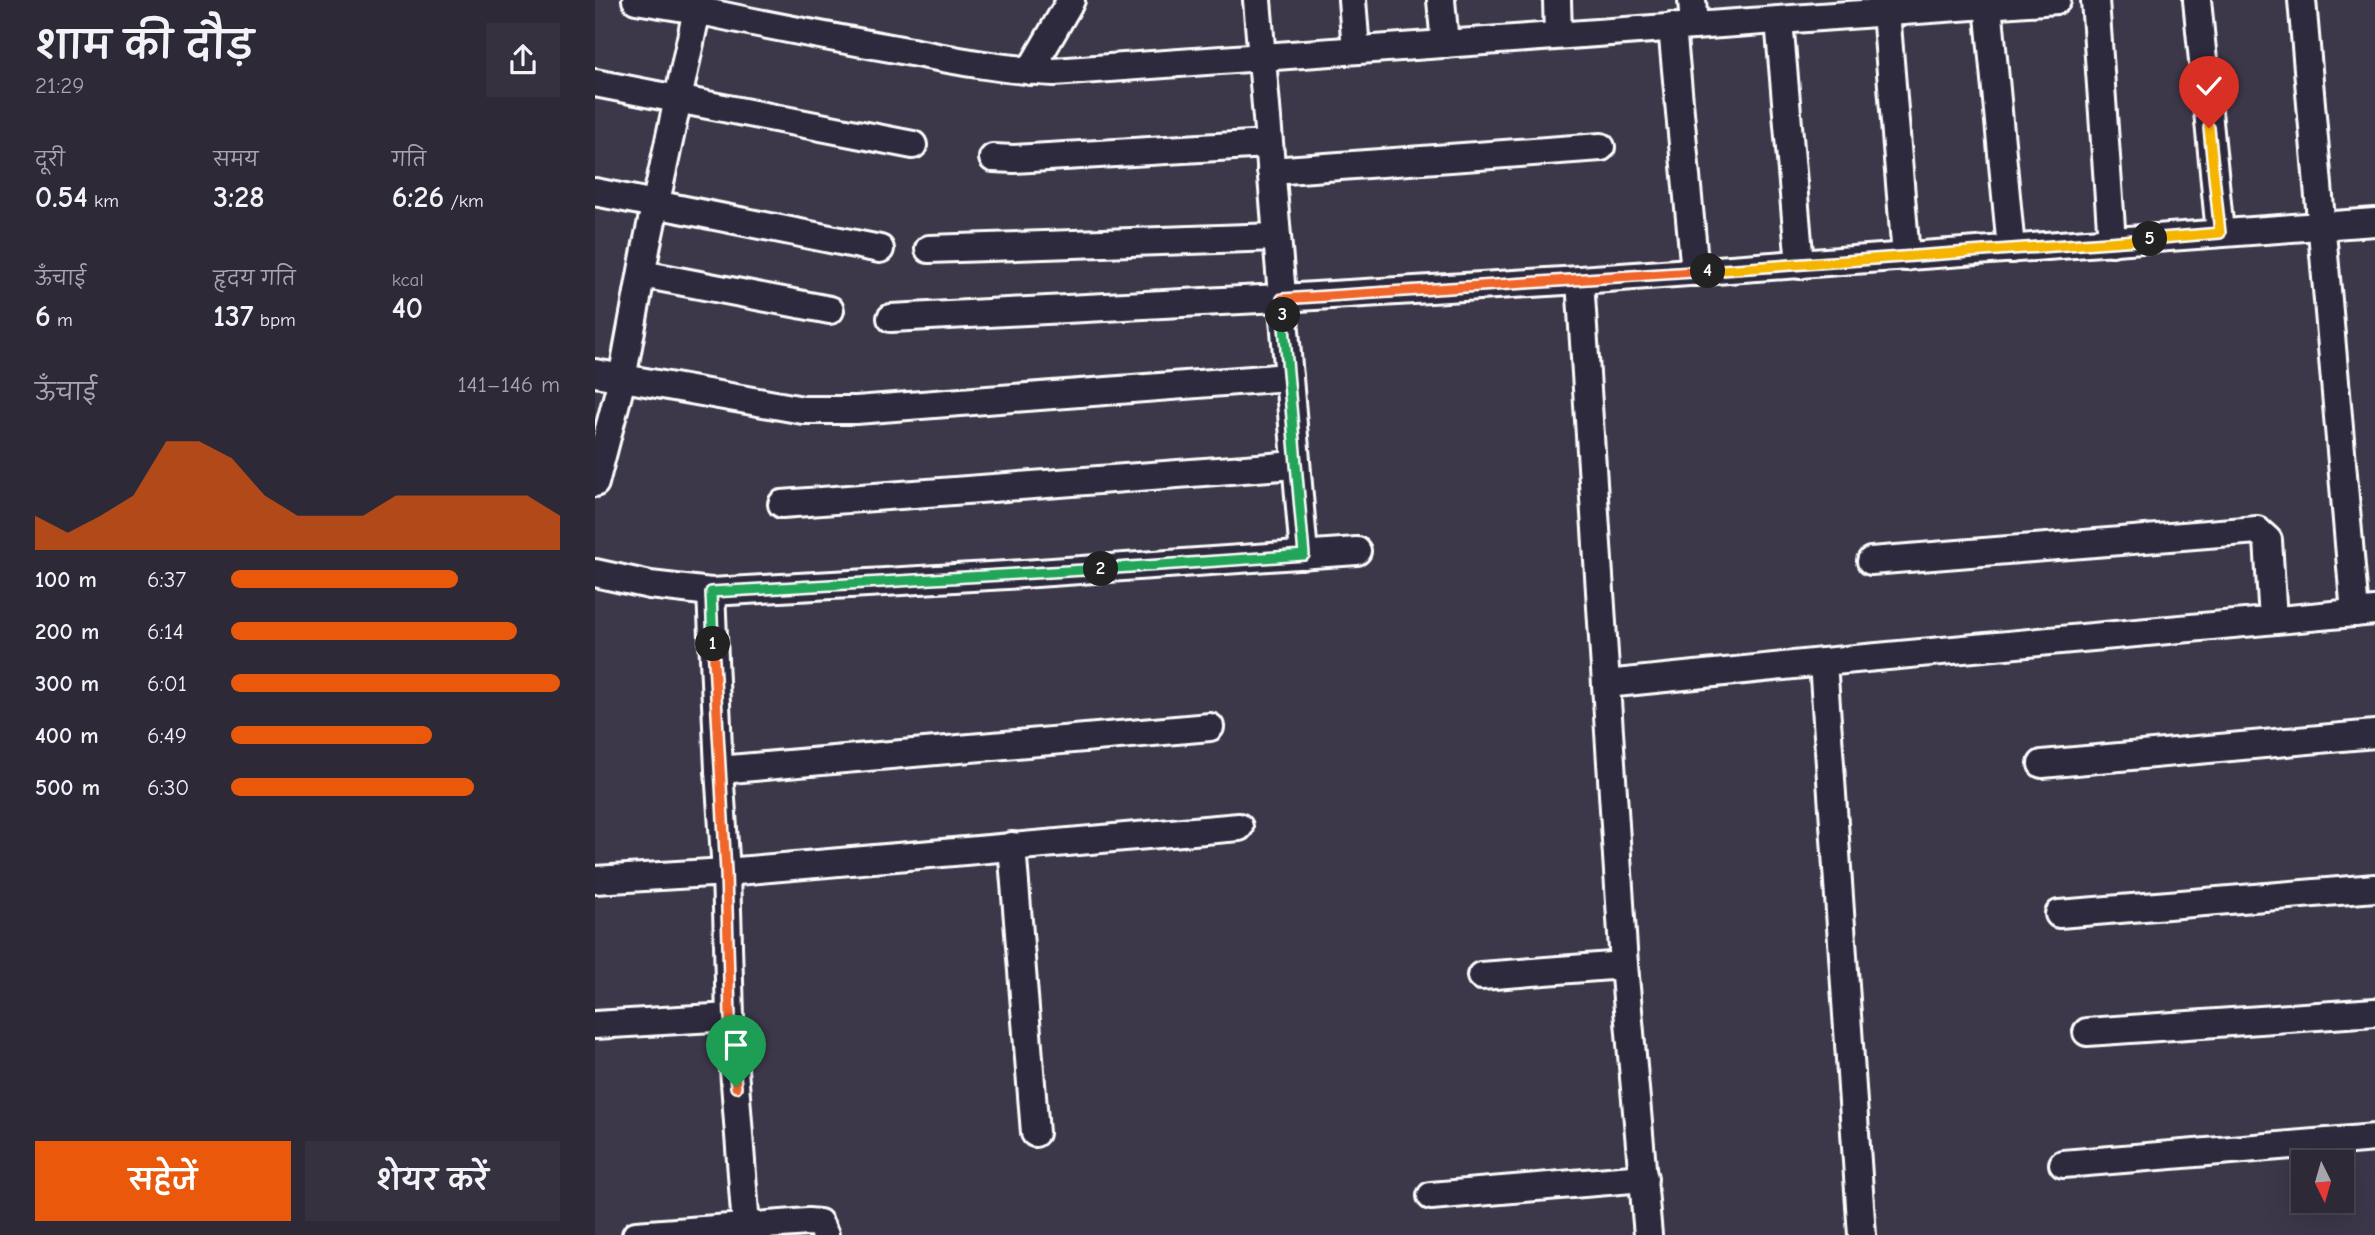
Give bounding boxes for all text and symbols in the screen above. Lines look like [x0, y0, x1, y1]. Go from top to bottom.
button: share [486, 23, 560, 97]
text: शाम की दौड़ [35, 24, 254, 68]
pin [2179, 56, 2239, 128]
icon: check [2190, 67, 2228, 105]
text: 21:29 [35, 72, 85, 99]
text: दूरी [35, 149, 65, 171]
text: समय [213, 149, 259, 171]
text: गति [392, 149, 426, 171]
text: 0.54 [35, 180, 88, 215]
text: 3:28 [213, 180, 265, 215]
text: 6:26 [392, 180, 444, 215]
text: km [88, 190, 119, 212]
text: /km [444, 190, 484, 212]
pin: 5 [2133, 222, 2167, 256]
text: 5 [2144, 227, 2155, 249]
pin: 4 [1691, 254, 1725, 288]
text: 4 [1703, 259, 1712, 281]
text: ऊँचाई [35, 268, 86, 290]
text: हृदय गति [213, 268, 295, 290]
text: kcal [392, 269, 424, 291]
text: 40 [392, 291, 423, 326]
pin: 3 [1265, 298, 1301, 332]
text: 6 [35, 299, 51, 334]
text: 137 [213, 299, 253, 334]
text: 3 [1278, 303, 1287, 325]
text: m [51, 309, 73, 331]
text: bpm [253, 309, 296, 331]
text: 141–146 m [458, 371, 560, 398]
text: ऊँचाई [35, 379, 97, 406]
pin: 2 [1084, 552, 1119, 586]
text: 2 [1096, 557, 1105, 579]
text: 100 m [35, 566, 97, 593]
text: 6:37 [147, 566, 186, 593]
text: 200 m [35, 618, 99, 645]
text: 6:14 [147, 618, 184, 645]
pin: 1 [695, 626, 731, 662]
text: 1 [709, 632, 716, 654]
text: 300 m [35, 670, 99, 697]
text: 6:01 [147, 670, 187, 697]
text: 400 m [35, 722, 99, 749]
text: 6:49 [147, 722, 187, 749]
text: 500 m [35, 774, 100, 801]
text: 6:30 [147, 774, 189, 801]
pin [706, 1015, 766, 1087]
icon: arrive [717, 1026, 755, 1064]
button: सहेजें [35, 1141, 291, 1221]
button: शेयर करें [305, 1141, 560, 1221]
north arrow [2291, 1150, 2354, 1213]
map controls [2291, 1150, 2354, 1213]

